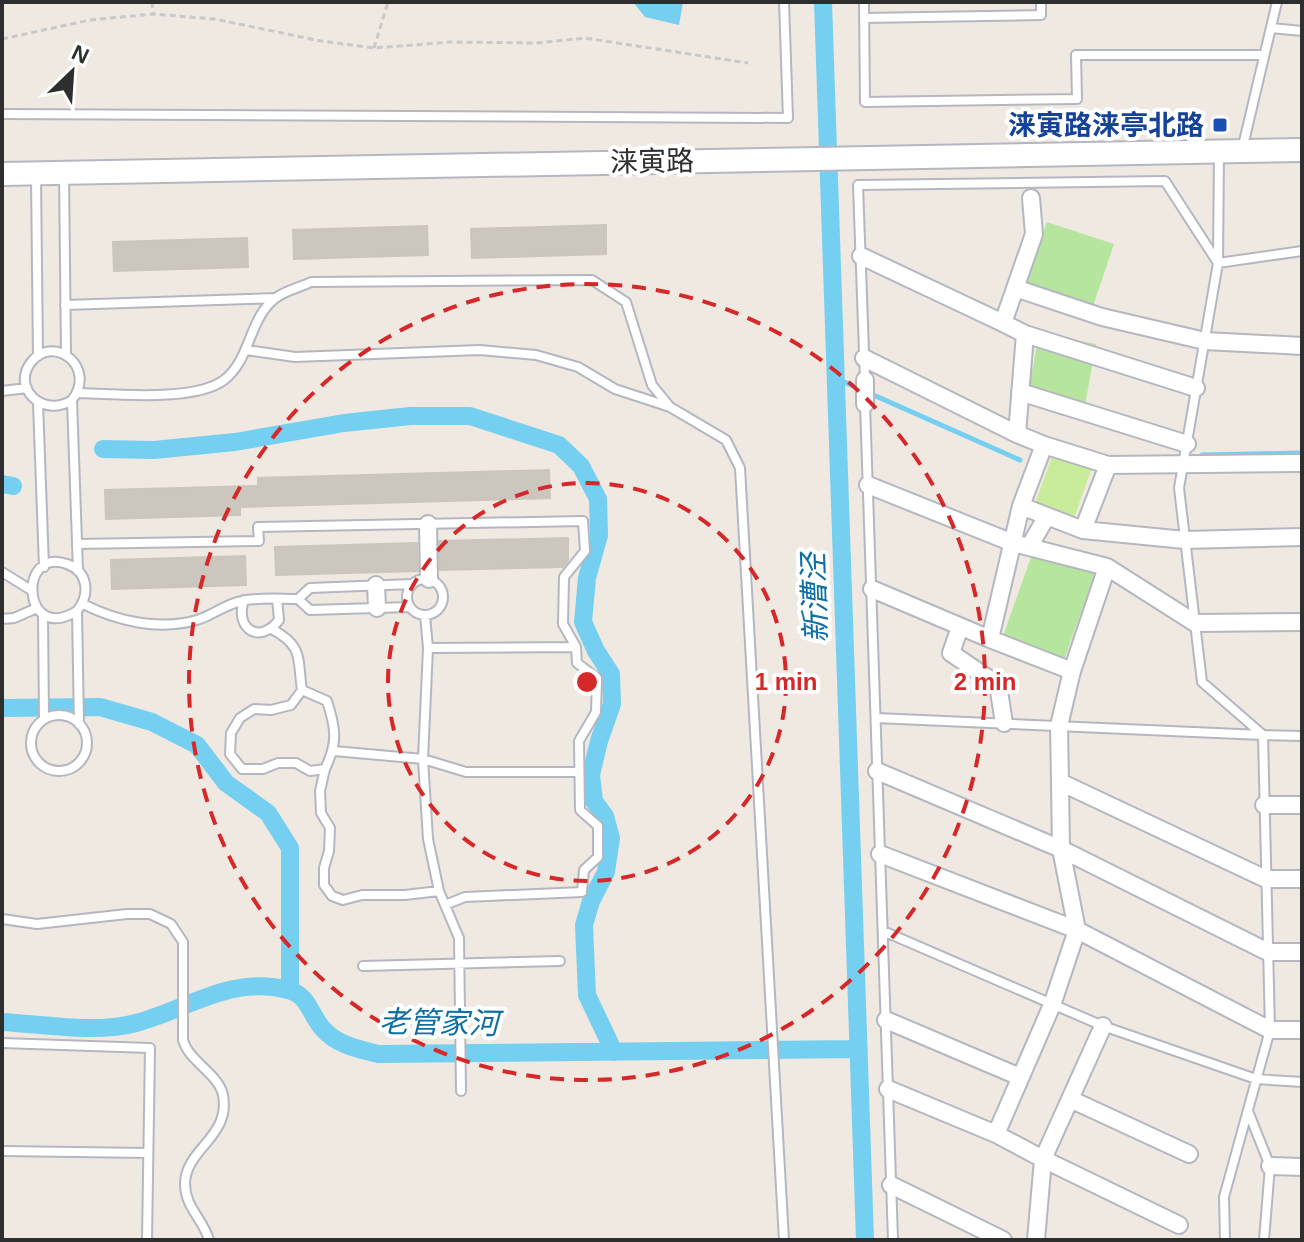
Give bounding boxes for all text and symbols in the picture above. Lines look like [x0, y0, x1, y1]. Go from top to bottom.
north arrow [32, 32, 112, 112]
text: N [68, 40, 93, 69]
place label: 涞寅路涞亭北路 [1008, 110, 1204, 141]
marker: 涞寅路涞亭北路 [1211, 116, 1229, 134]
street label: 涞寅路 [610, 145, 694, 178]
water label: 新漕泾 [796, 549, 833, 644]
centre of rings [573, 668, 601, 696]
text: 1 min [755, 668, 817, 695]
text: 2 min [954, 668, 1016, 695]
water label: 老管家河 [379, 1005, 504, 1040]

